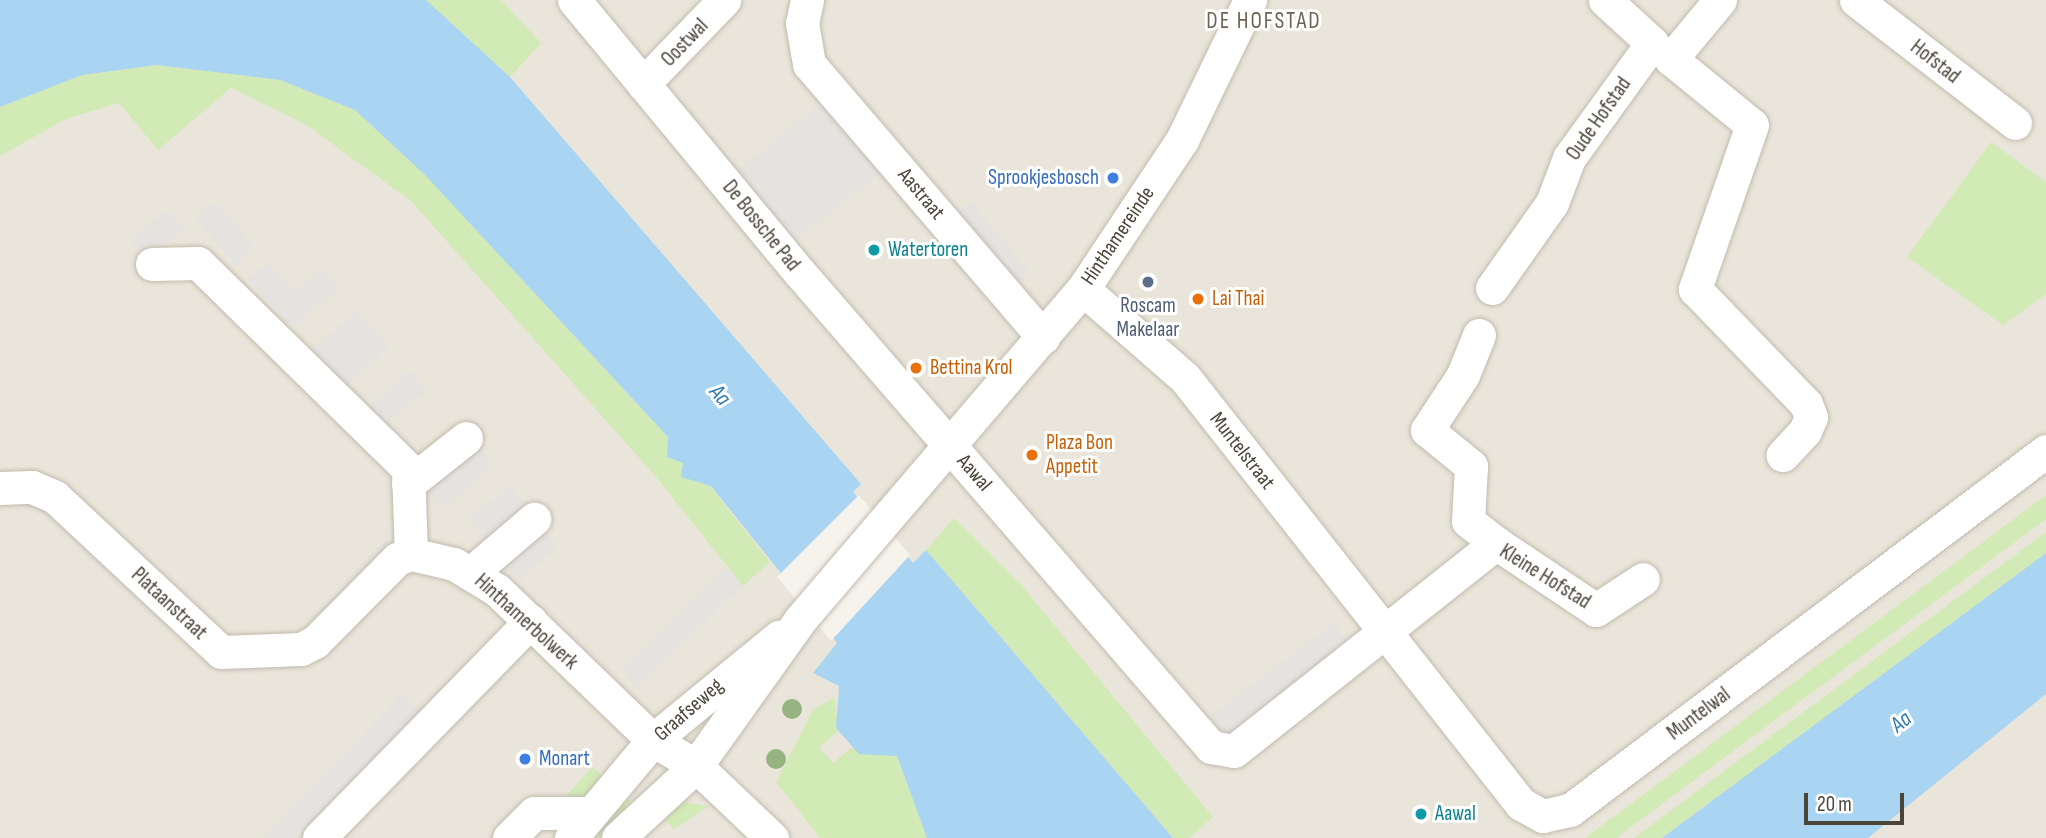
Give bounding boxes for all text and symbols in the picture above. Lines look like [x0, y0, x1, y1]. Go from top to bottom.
district label: DE HOFSTAD [1208, 7, 1320, 35]
street label: Oostwal [656, 14, 714, 72]
street label: Hofstad [1905, 35, 1965, 89]
street label: Oude Hofstad [1561, 73, 1637, 165]
street label: Aastraat [892, 163, 950, 225]
place label: Sprookjesbosch [988, 165, 1099, 191]
marker: Sprookjesbosch [1105, 170, 1121, 186]
street label: De Bossche Pad [717, 175, 805, 277]
street label: Hinthamereinde [1076, 182, 1160, 290]
place label: Watertoren [888, 237, 968, 263]
marker: Watertoren [866, 242, 882, 258]
marker: Roscam Makelaar [1140, 274, 1156, 290]
place label: Lai Thai [1212, 286, 1264, 312]
marker: Lai Thai [1190, 291, 1206, 307]
place label: Roscam Makelaar [1117, 293, 1179, 343]
place label: Bettina Krol [930, 355, 1013, 381]
marker: Bettina Krol [908, 360, 924, 376]
water label: Aa [703, 379, 737, 411]
street label: Muntelstraat [1204, 407, 1280, 495]
place label: Plaza Bon Appetit [1046, 430, 1113, 480]
marker: Plaza Bon Appetit [1024, 447, 1040, 463]
street label: Aawal [951, 449, 997, 497]
street label: Kleine Hofstad [1495, 539, 1595, 615]
street label: Plataanstraat [126, 563, 212, 645]
street label: Hinthamerbolwerk [469, 569, 583, 675]
street label: Graafseweg [649, 673, 729, 747]
street label: Muntelwal [1662, 682, 1736, 746]
water label: Aa [1885, 705, 1917, 739]
place label: Monart [539, 746, 590, 772]
marker: Monart [517, 751, 533, 767]
scale bar [1808, 778, 1908, 822]
text: 20 m [1817, 792, 1852, 817]
place label: Aawal [1435, 801, 1476, 827]
marker: Aawal [1413, 806, 1429, 822]

